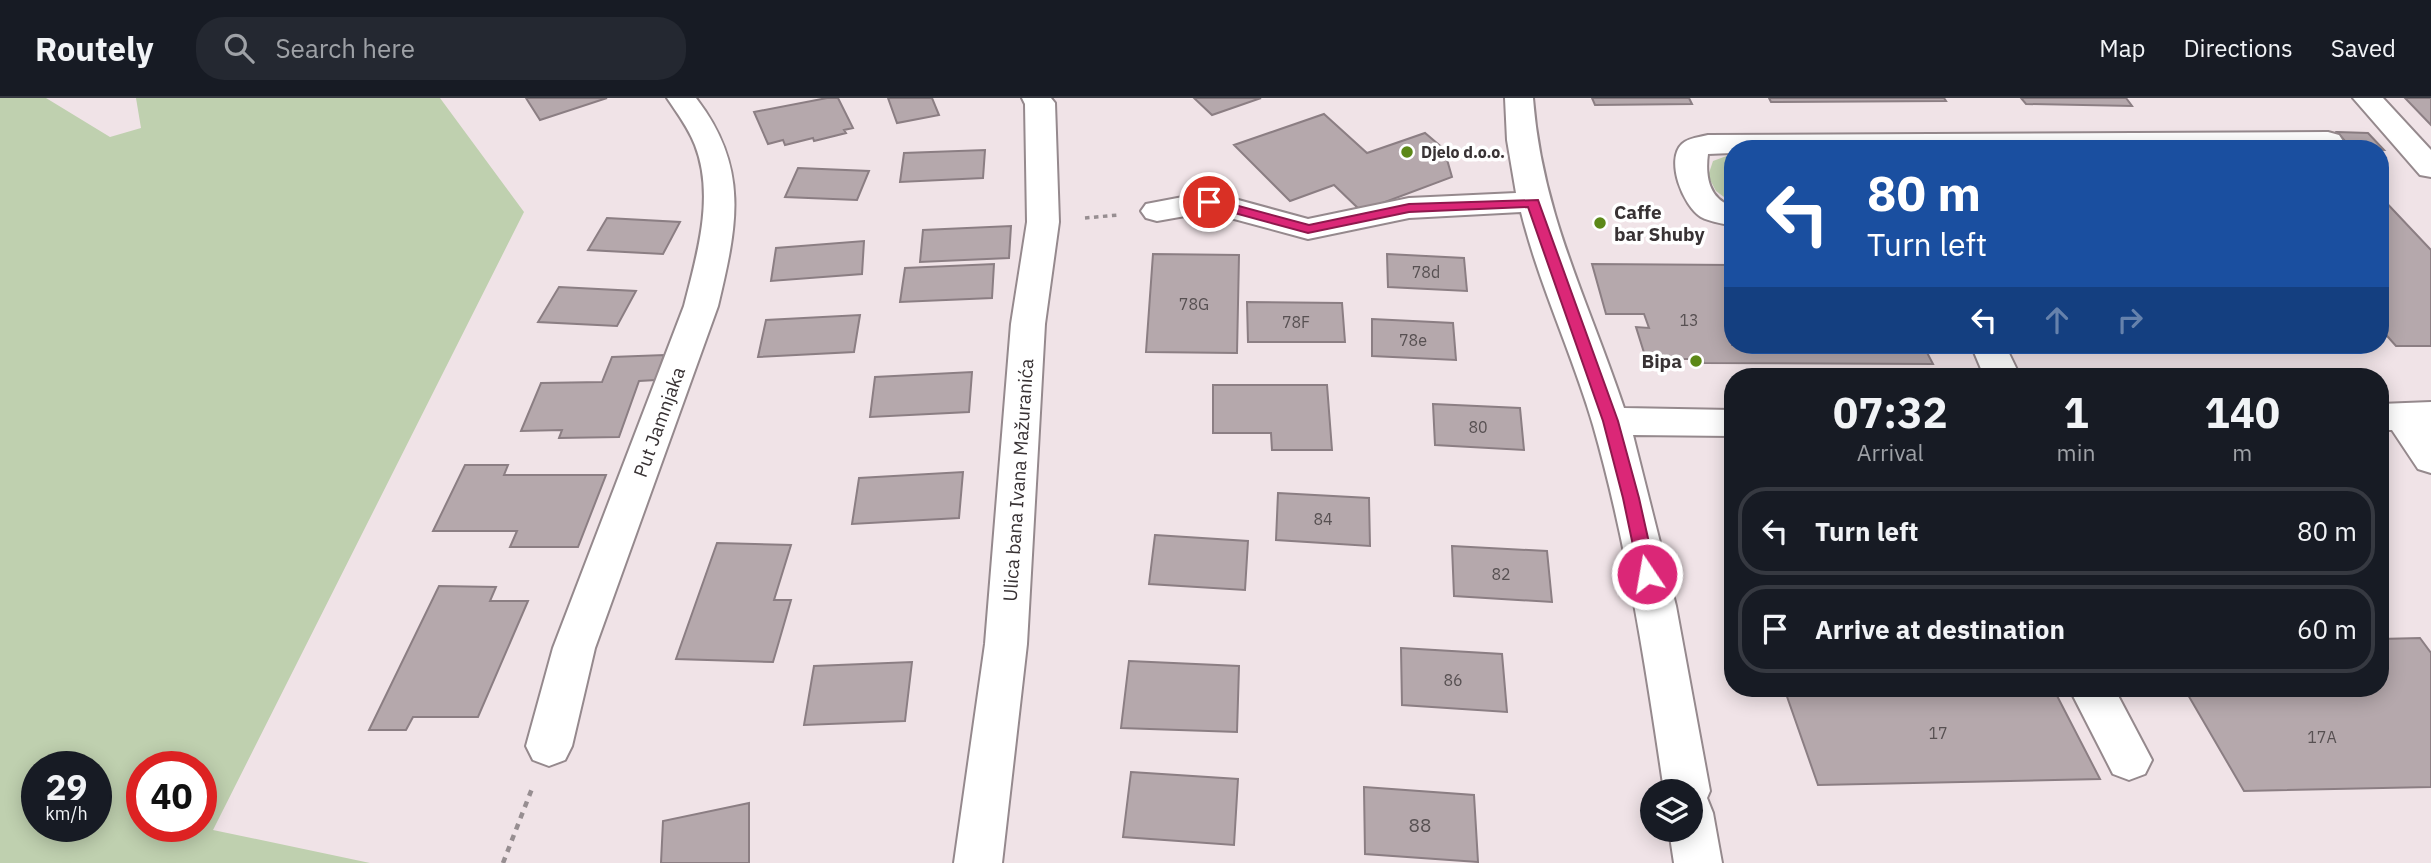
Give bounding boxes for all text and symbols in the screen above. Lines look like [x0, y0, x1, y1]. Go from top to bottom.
search box [196, 17, 686, 80]
text: Routely [35, 27, 154, 70]
icon: search [220, 29, 258, 67]
text: Search here [276, 31, 415, 65]
text: Map [2099, 32, 2145, 64]
text: Directions [2183, 32, 2293, 64]
text: Saved [2331, 32, 2396, 64]
place label: Djelo d.o.o. [1421, 142, 1505, 162]
marker: Djelo d.o.o. [1399, 144, 1415, 160]
text: 80 m [1867, 161, 1981, 224]
icon: left [1752, 168, 1843, 259]
pin [1179, 172, 1239, 232]
icon: arrive [1190, 183, 1228, 221]
place label: Caffe bar Shuby [1614, 200, 1705, 246]
marker: Caffe bar Shuby [1592, 215, 1608, 231]
text: Turn left [1867, 223, 1987, 265]
house number: 78d [1412, 262, 1440, 282]
house number: 78G [1179, 294, 1209, 314]
icon: left [1965, 301, 2003, 339]
icon: ahead [2038, 301, 2076, 339]
icon: right [2111, 301, 2149, 339]
house number: 13 [1679, 310, 1699, 330]
house number: 78F [1282, 312, 1310, 332]
house number: 78e [1399, 330, 1427, 350]
place label: Bipa [1642, 349, 1682, 373]
marker: Bipa [1688, 353, 1704, 369]
street label: Ulica bana Ivana Mažuranića [998, 358, 1038, 602]
street label: Put Jamnjaka [628, 364, 690, 480]
text: 07:32 [1833, 385, 1948, 440]
text: 1 [2063, 385, 2089, 440]
text: 140 [2204, 385, 2280, 440]
house number: 80 [1468, 417, 1488, 437]
text: Arrival [1857, 437, 1924, 467]
text: min [2057, 437, 2095, 467]
text: m [2232, 437, 2252, 467]
house number: 84 [1313, 509, 1333, 529]
icon: left [1756, 512, 1794, 550]
text: Turn left [1815, 514, 1918, 548]
text: 80 m [2297, 514, 2357, 548]
position arrow [1610, 537, 1684, 611]
house number: 82 [1491, 564, 1511, 584]
icon: arrive [1756, 610, 1794, 648]
text: Arrive at destination [1815, 612, 2065, 646]
text: 60 m [2297, 612, 2357, 646]
house number: 86 [1443, 670, 1463, 690]
house number: 17 [1928, 723, 1948, 743]
house number: 17A [2307, 727, 2337, 747]
speed limit sign: 40 [126, 751, 217, 842]
text: 29 [45, 764, 88, 810]
map controls [1640, 779, 1703, 842]
button: layers [1640, 779, 1703, 842]
text: km/h [45, 802, 88, 825]
house number: 88 [1409, 813, 1431, 837]

